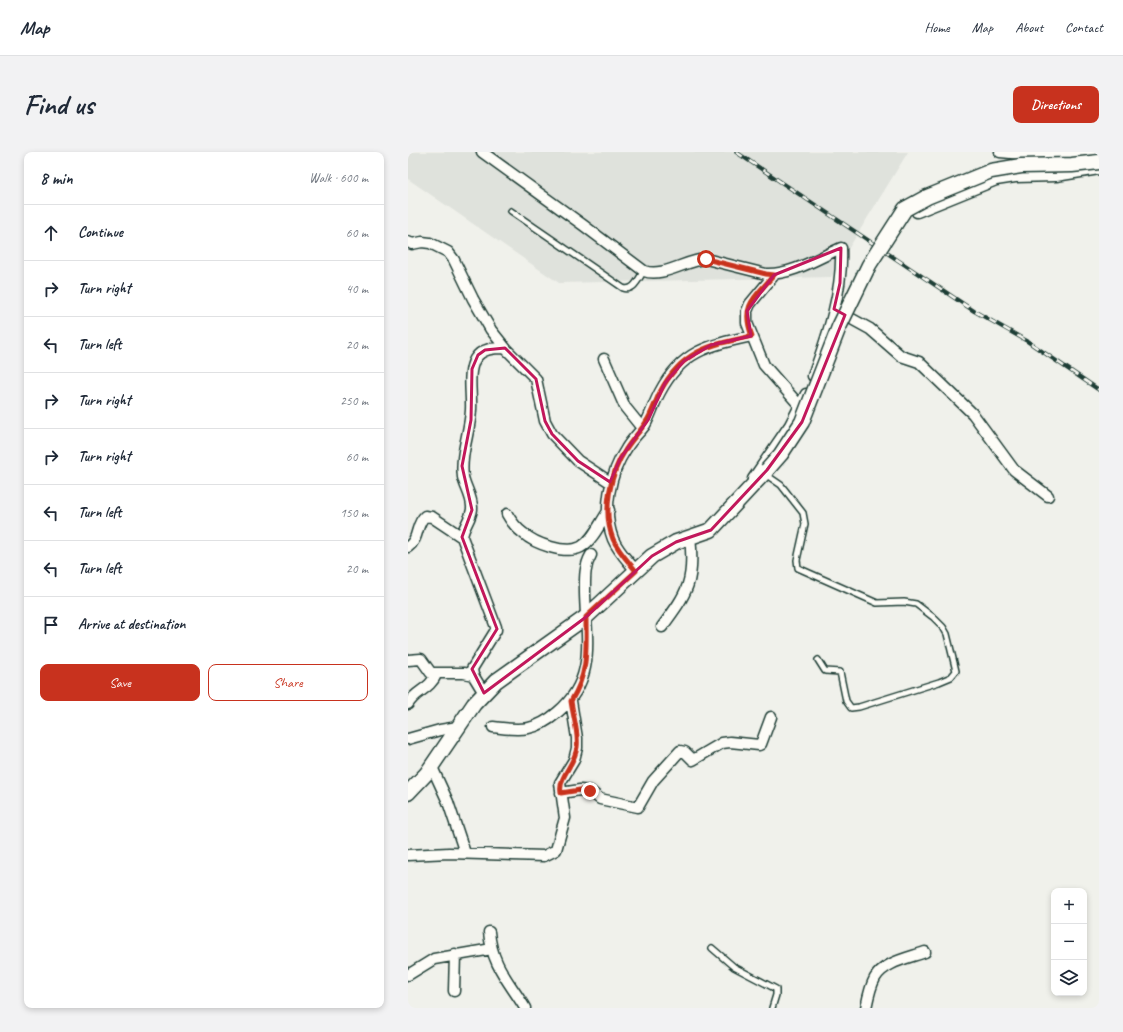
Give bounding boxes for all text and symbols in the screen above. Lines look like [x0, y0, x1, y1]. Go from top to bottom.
text: Map [20, 16, 50, 40]
text: Home [924, 19, 950, 36]
text: Map [972, 19, 993, 36]
text: About [1015, 19, 1043, 36]
text: Contact [1065, 19, 1103, 36]
button: Directions [1013, 86, 1099, 123]
text: Find us [24, 87, 94, 122]
text: 8 min [40, 168, 73, 189]
text: Walk · 600 m [309, 170, 368, 186]
icon: ahead [40, 222, 62, 244]
text: Continue [78, 223, 123, 242]
text: 60 m [346, 225, 368, 241]
route start [697, 250, 715, 268]
icon: right [40, 278, 62, 300]
text: Turn right [78, 279, 131, 298]
text: 40 m [346, 281, 368, 297]
icon: left [40, 334, 62, 356]
text: Turn left [78, 335, 121, 354]
text: 20 m [346, 337, 368, 353]
icon: right [40, 390, 62, 412]
text: Turn right [78, 391, 131, 410]
text: 250 m [340, 393, 368, 409]
icon: right [40, 446, 62, 468]
text: Turn right [78, 447, 131, 466]
text: 60 m [346, 449, 368, 465]
icon: left [40, 502, 62, 524]
text: Turn left [78, 503, 121, 522]
text: 150 m [340, 505, 368, 521]
icon: left [40, 558, 62, 580]
text: Turn left [78, 559, 121, 578]
text: 20 m [346, 561, 368, 577]
icon: arrive [40, 614, 62, 636]
text: Arrive at destination [78, 615, 185, 634]
button: Save [40, 664, 200, 701]
button: Share [208, 664, 368, 701]
route end [581, 782, 599, 800]
map controls [1051, 888, 1087, 996]
button: + [1051, 888, 1087, 924]
button: − [1051, 924, 1087, 960]
button: layers [1051, 960, 1087, 996]

